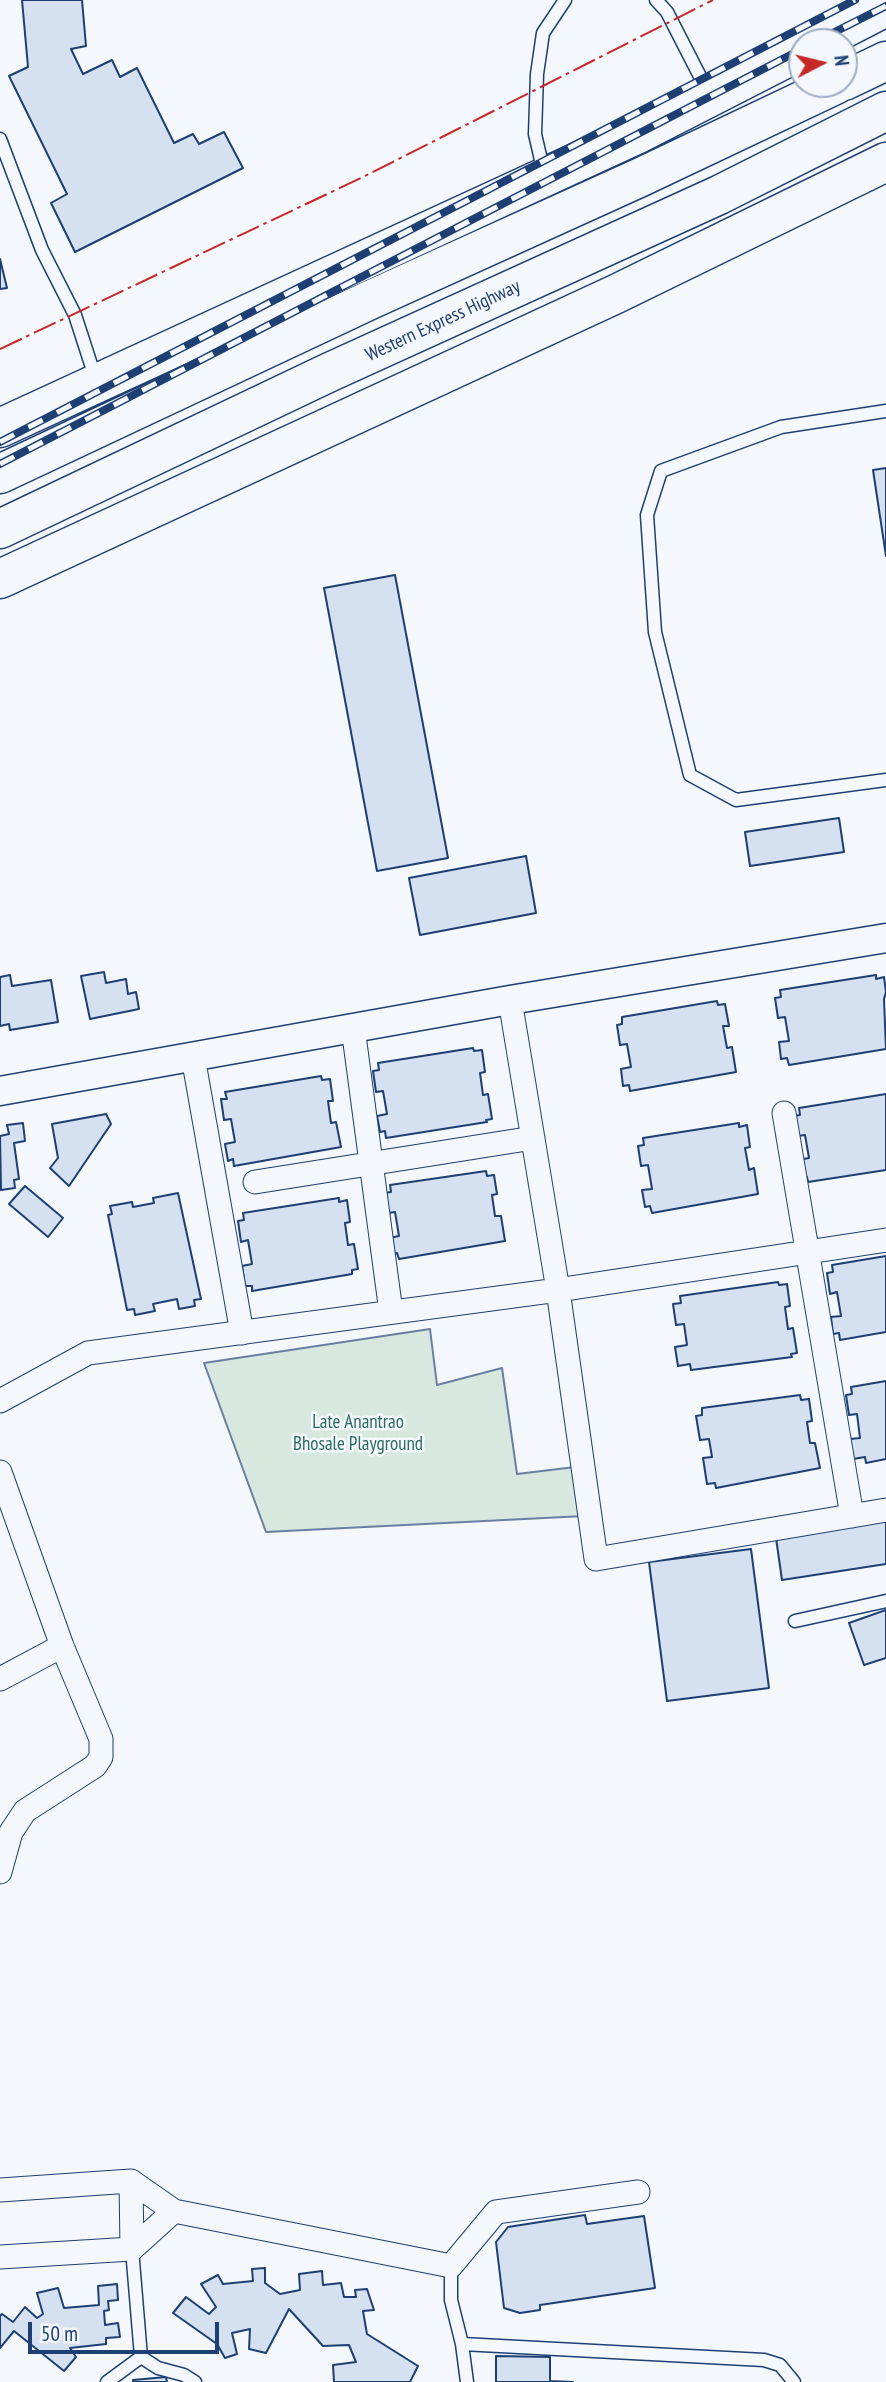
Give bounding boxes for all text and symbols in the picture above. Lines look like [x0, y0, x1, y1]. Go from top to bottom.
north arrow [788, 28, 858, 98]
text: N [829, 54, 854, 67]
street label: Western Express Highway [362, 275, 524, 367]
park label: Late Anantrao Bhosale Playground [293, 1412, 423, 1456]
scale bar [32, 2308, 222, 2352]
text: 50 m [41, 2320, 78, 2347]

